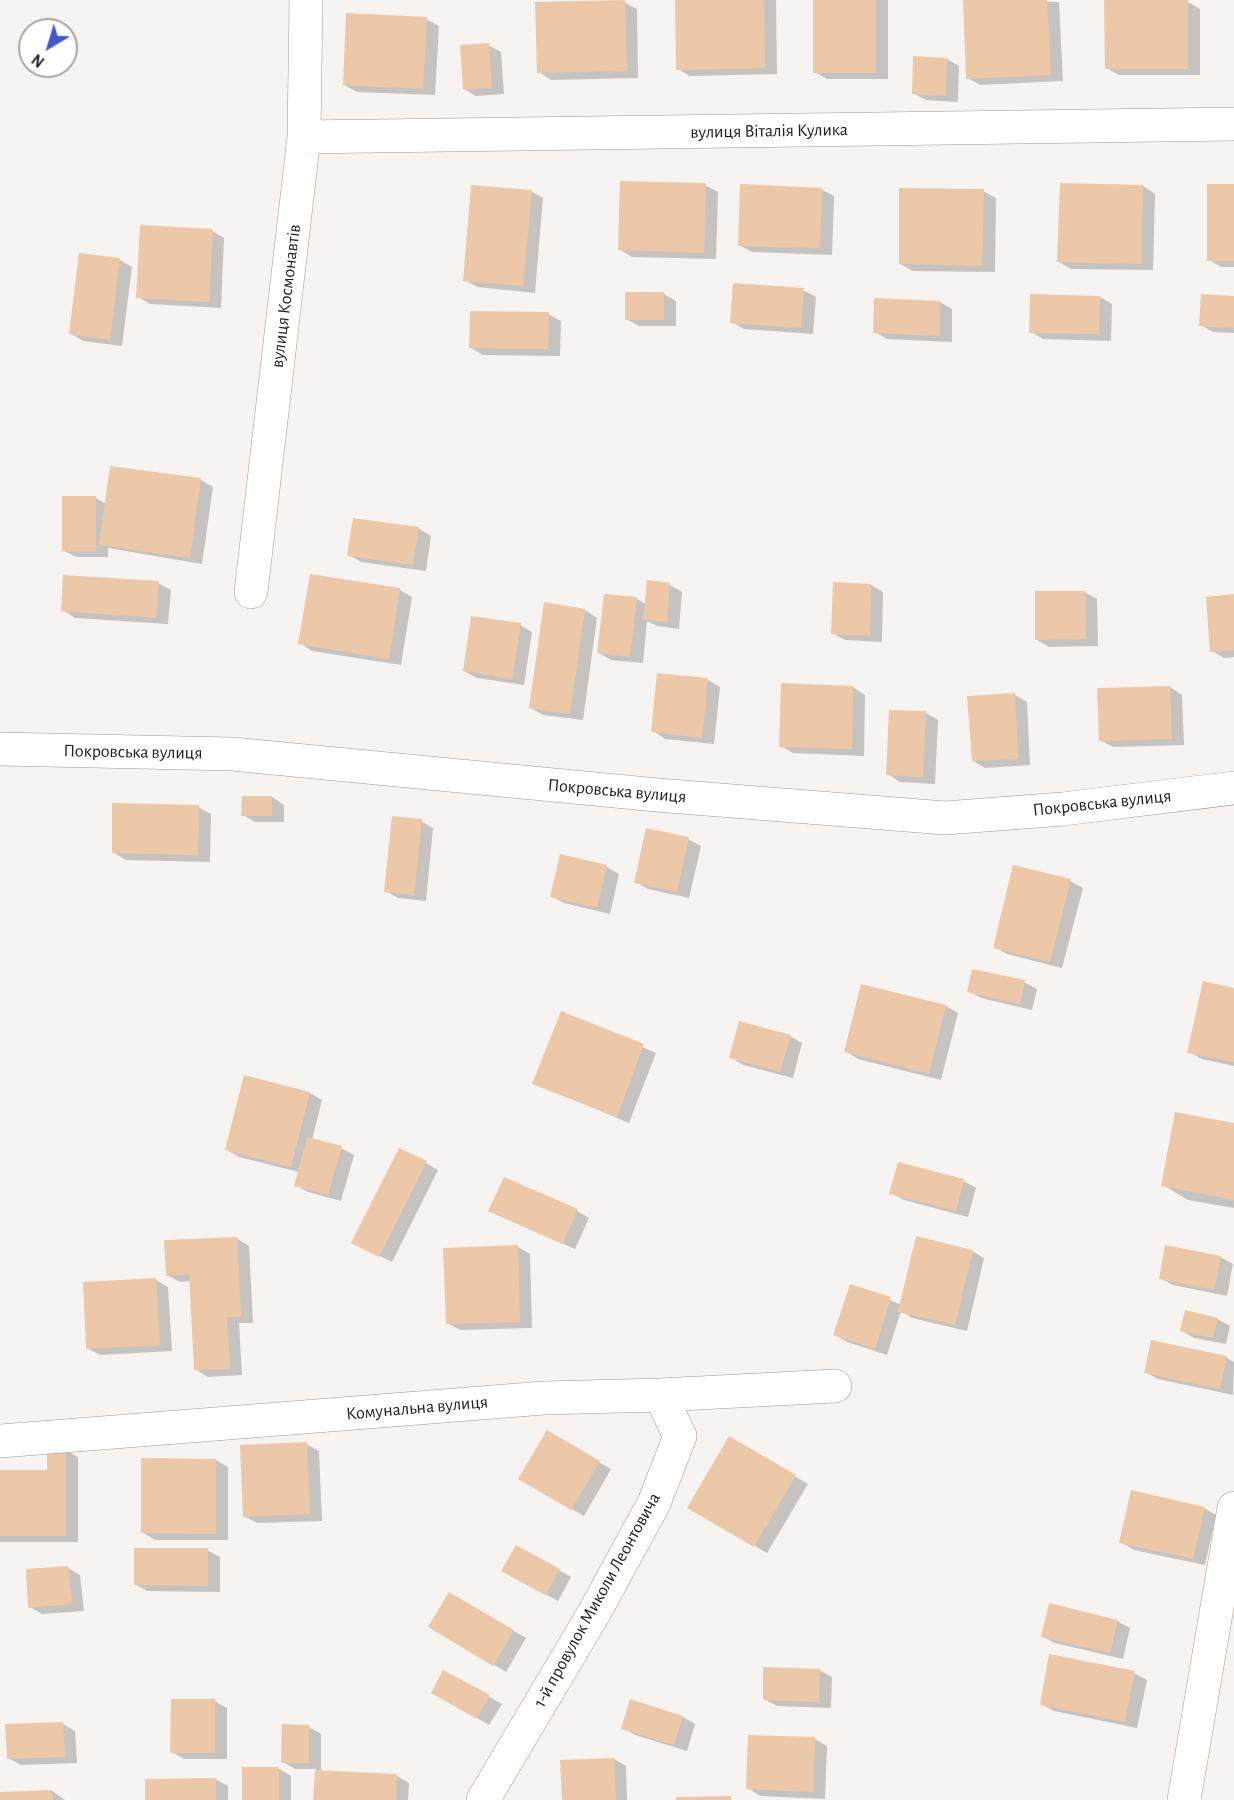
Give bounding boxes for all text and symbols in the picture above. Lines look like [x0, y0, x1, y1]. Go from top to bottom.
north arrow [18, 18, 78, 78]
text: N [29, 51, 47, 70]
street label: вулиця Віталія Кулика [690, 119, 848, 143]
street label: вулиця Космонавтів [266, 223, 306, 369]
street label: Покровська вулиця [63, 740, 203, 764]
street label: Покровська вулиця [547, 774, 687, 808]
street label: Покровська вулиця [1032, 785, 1172, 821]
street label: Комунальна вулиця [345, 1391, 489, 1425]
street label: 1-й провулок Миколи Леонтовича [529, 1489, 665, 1711]

